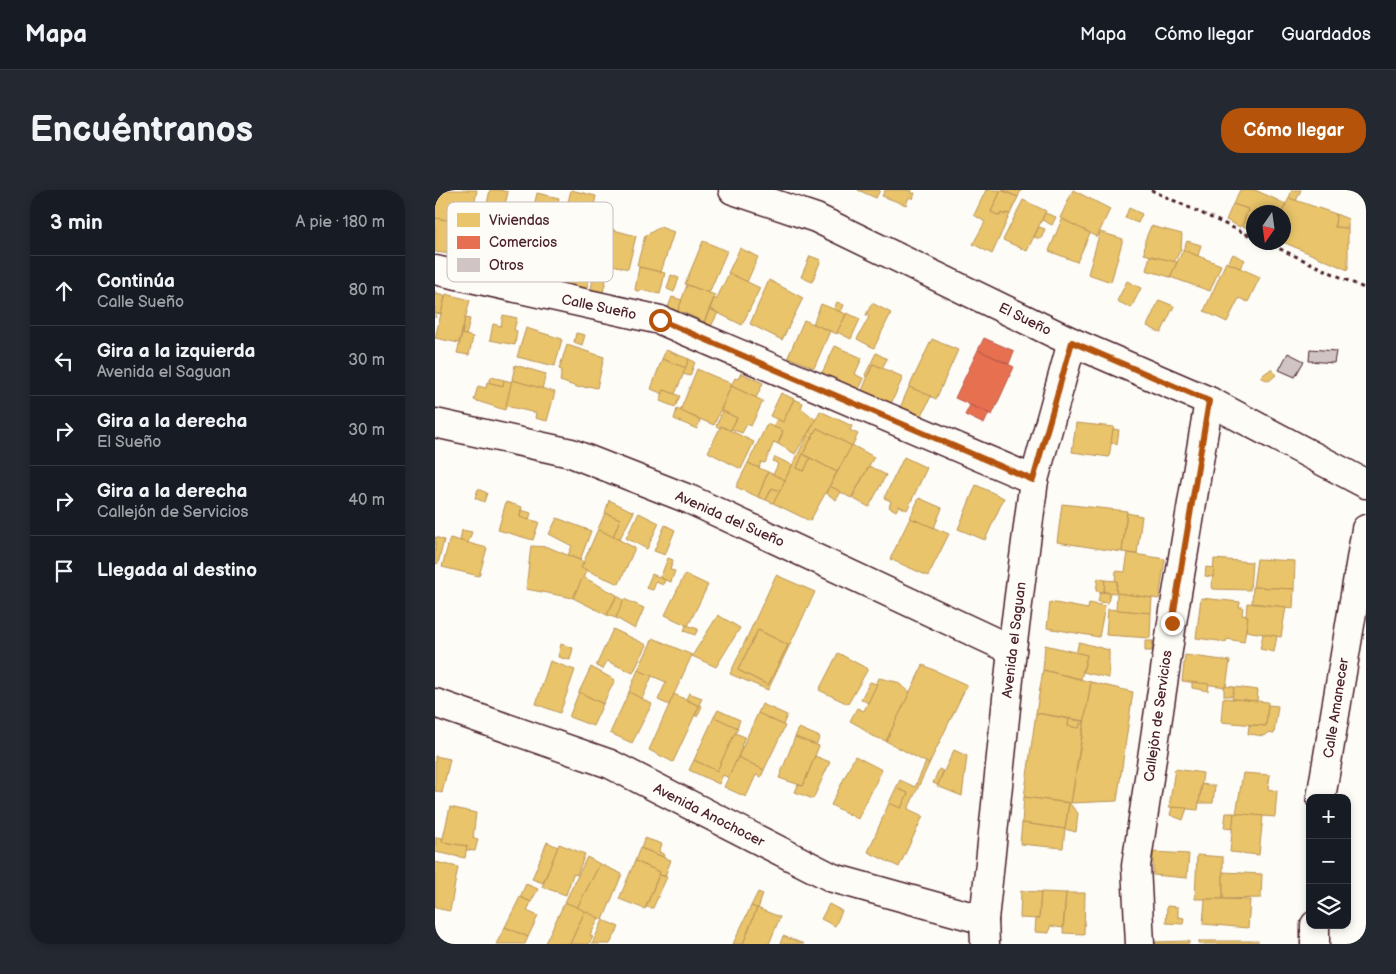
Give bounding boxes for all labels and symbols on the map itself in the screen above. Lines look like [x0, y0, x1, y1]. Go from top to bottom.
legend [447, 202, 613, 282]
north arrow [1246, 205, 1291, 250]
text: Viviendas [489, 212, 550, 229]
text: Comercios [489, 234, 557, 251]
text: Otros [489, 257, 524, 274]
street label: Calle Sueño [560, 291, 638, 323]
street label: El Sueño [996, 299, 1054, 339]
route start [649, 309, 672, 332]
street label: Avenida del Sueño [673, 487, 787, 551]
street label: Avenida el Saguan [998, 581, 1030, 699]
route end [1161, 612, 1184, 635]
street label: Callejón de Servicios [1140, 649, 1176, 783]
street label: Calle Amanecer [1320, 656, 1352, 759]
street label: Avenida Anochocer [651, 780, 768, 851]

